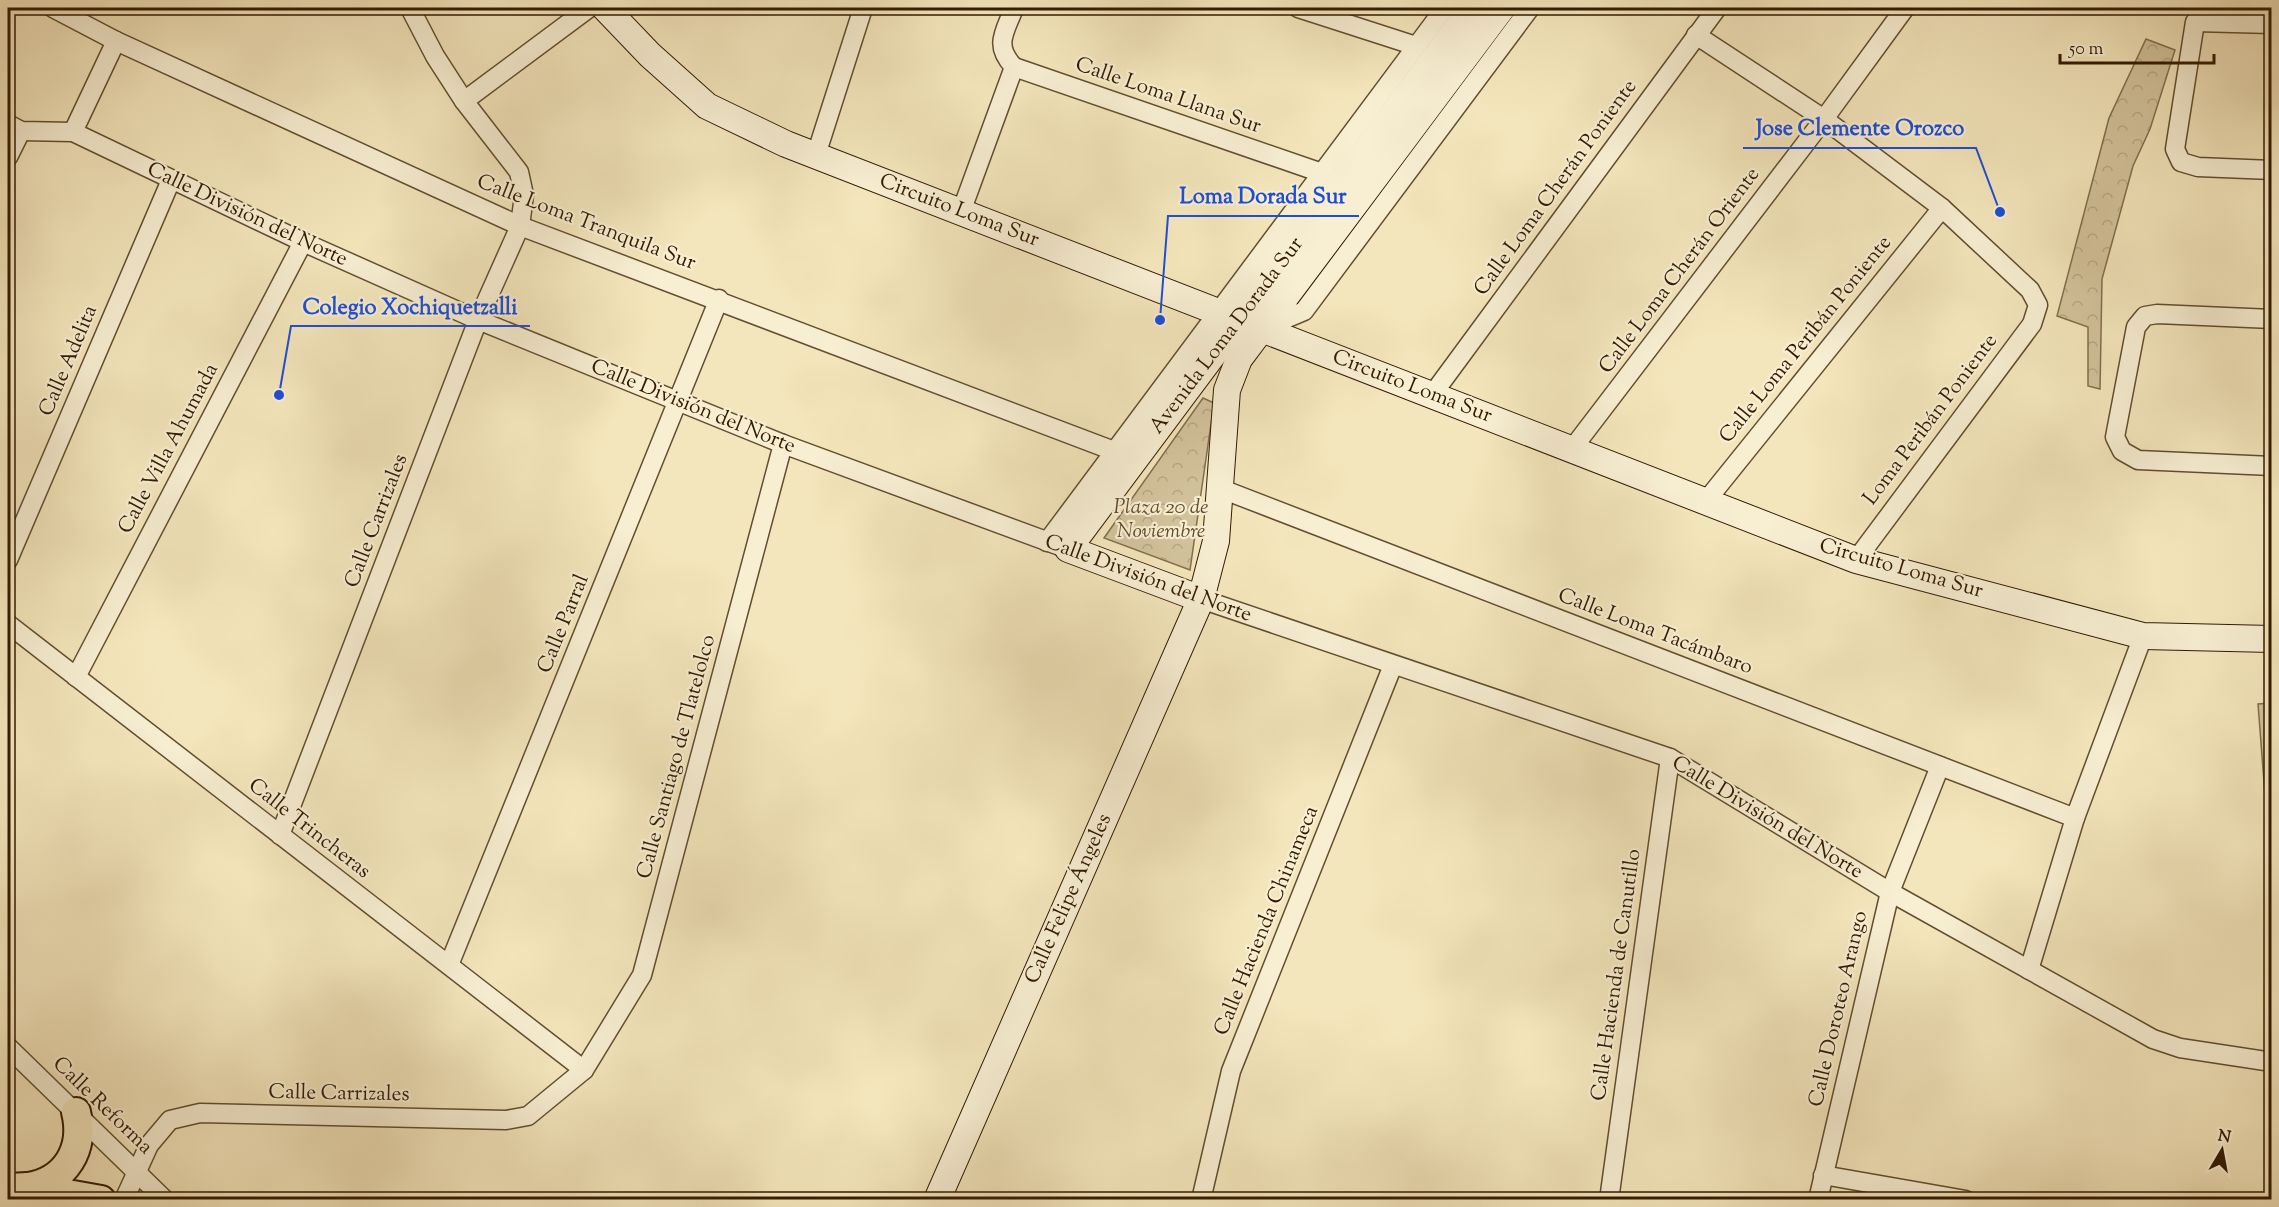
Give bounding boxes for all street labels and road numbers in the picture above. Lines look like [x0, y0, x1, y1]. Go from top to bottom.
street label: Calle Loma Llana Sur [1071, 50, 1265, 142]
street label: Calle Loma Cherán Poniente [1467, 74, 1645, 302]
street label: Calle División del Norte [142, 155, 352, 275]
street label: Calle Loma Cherán Oriente [1592, 161, 1768, 381]
street label: Calle Loma Tranquila Sur [472, 167, 700, 279]
street label: Circuito Loma Sur [875, 167, 1043, 255]
street label: Calle Loma Peribán Poniente [1713, 230, 1899, 450]
street label: Avenida Loma Dorada Sur [1143, 231, 1311, 441]
street label: Calle Adelita [32, 301, 106, 421]
street label: Loma Peribán Poniente [1857, 328, 2005, 512]
street label: Circuito Loma Sur [1328, 343, 1496, 431]
street label: Calle División del Norte [586, 352, 800, 462]
street label: Calle Villa Ahumada [111, 358, 227, 540]
street label: Calle Carrizales [338, 450, 416, 592]
street label: Calle División del Norte [1040, 528, 1256, 630]
street label: Circuito Loma Sur [1816, 531, 1987, 607]
street label: Calle Parral [531, 570, 597, 678]
street label: Calle Loma Tacámbaro [1553, 581, 1757, 683]
street label: Calle Santiago de Tlatelolco [630, 632, 724, 882]
street label: Calle División del Norte [1666, 749, 1868, 887]
street label: Calle Trincheras [241, 772, 377, 886]
street label: Calle Hacienda Chinameca [1207, 802, 1327, 1040]
street label: Calle Felipe Ángeles [1018, 809, 1120, 989]
street label: Calle Hacienda de Canutillo [1584, 847, 1650, 1103]
street label: Calle Doroteo Arango [1802, 908, 1876, 1110]
street label: Calle Reforma [45, 1050, 159, 1162]
street label: Calle Carrizales [268, 1078, 410, 1110]

